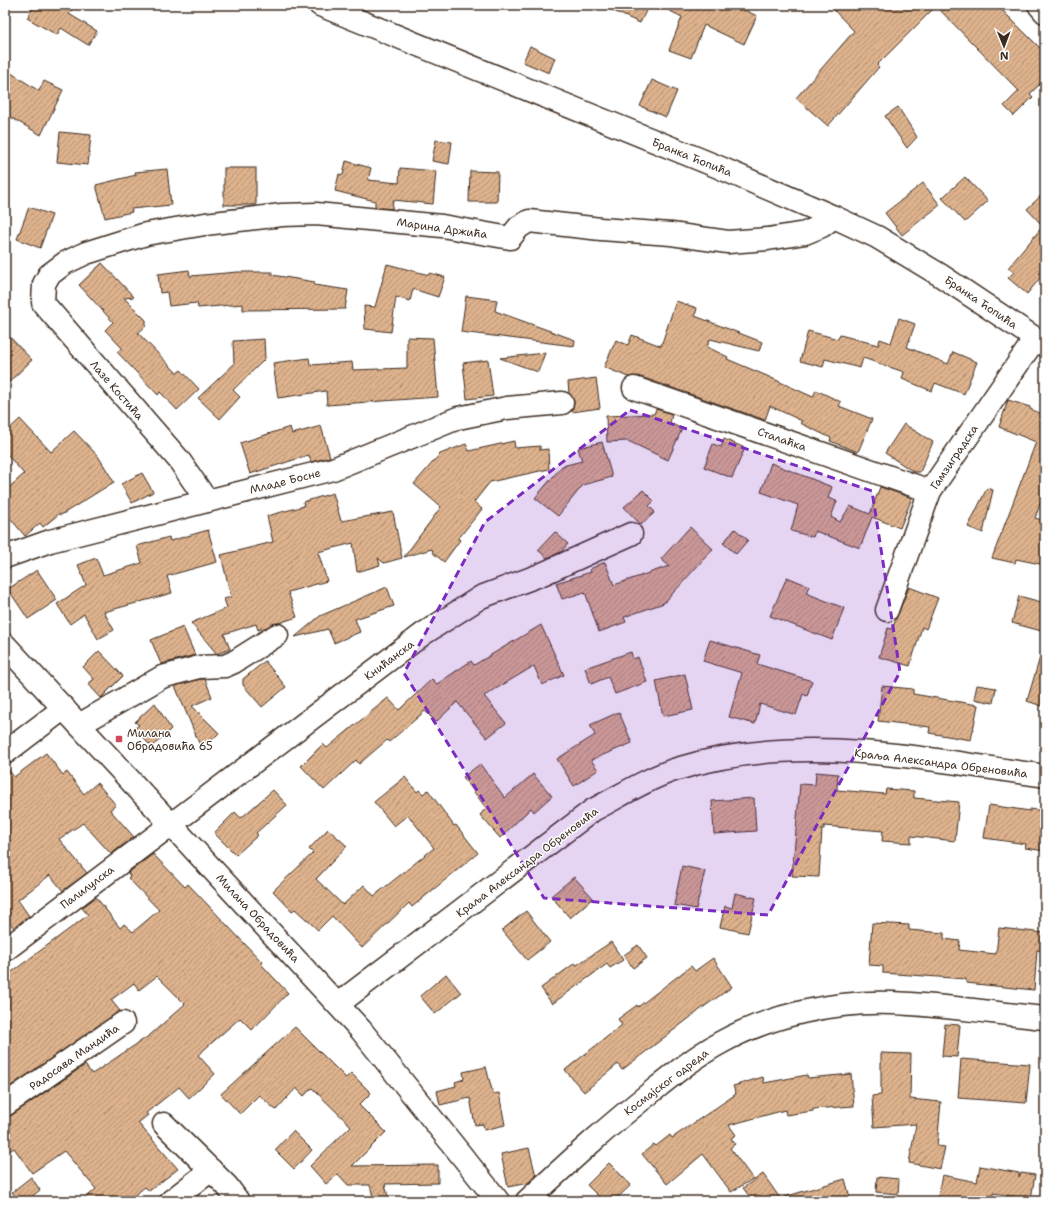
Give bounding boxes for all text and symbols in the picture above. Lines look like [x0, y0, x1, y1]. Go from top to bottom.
north arrow [984, 26, 1024, 66]
text: N [999, 48, 1009, 63]
street label: Бранка Ћопића [650, 135, 734, 180]
street label: Марина Држића [396, 215, 488, 242]
street label: Бранка Ћопића [941, 273, 1020, 332]
street label: Лазе Костића [87, 357, 147, 423]
street label: Гамзиградска [927, 422, 982, 493]
street label: Сталаћка [755, 424, 808, 455]
street label: Младе Босне [248, 465, 322, 498]
street label: Книћанска [361, 637, 417, 684]
place label: Милана Обрадовића 65 [127, 726, 213, 754]
marker: Милана Обрадовића 65 [114, 734, 124, 744]
street label: Краља Александра Обреновића [853, 745, 1029, 782]
street label: Краља Александра Обреновића [453, 804, 602, 921]
street label: Палилулска [57, 862, 117, 913]
street label: Милана Обрадовића [213, 871, 303, 966]
street label: Радосава Мандића [26, 1021, 122, 1094]
street label: Космајског одреда [621, 1046, 712, 1119]

